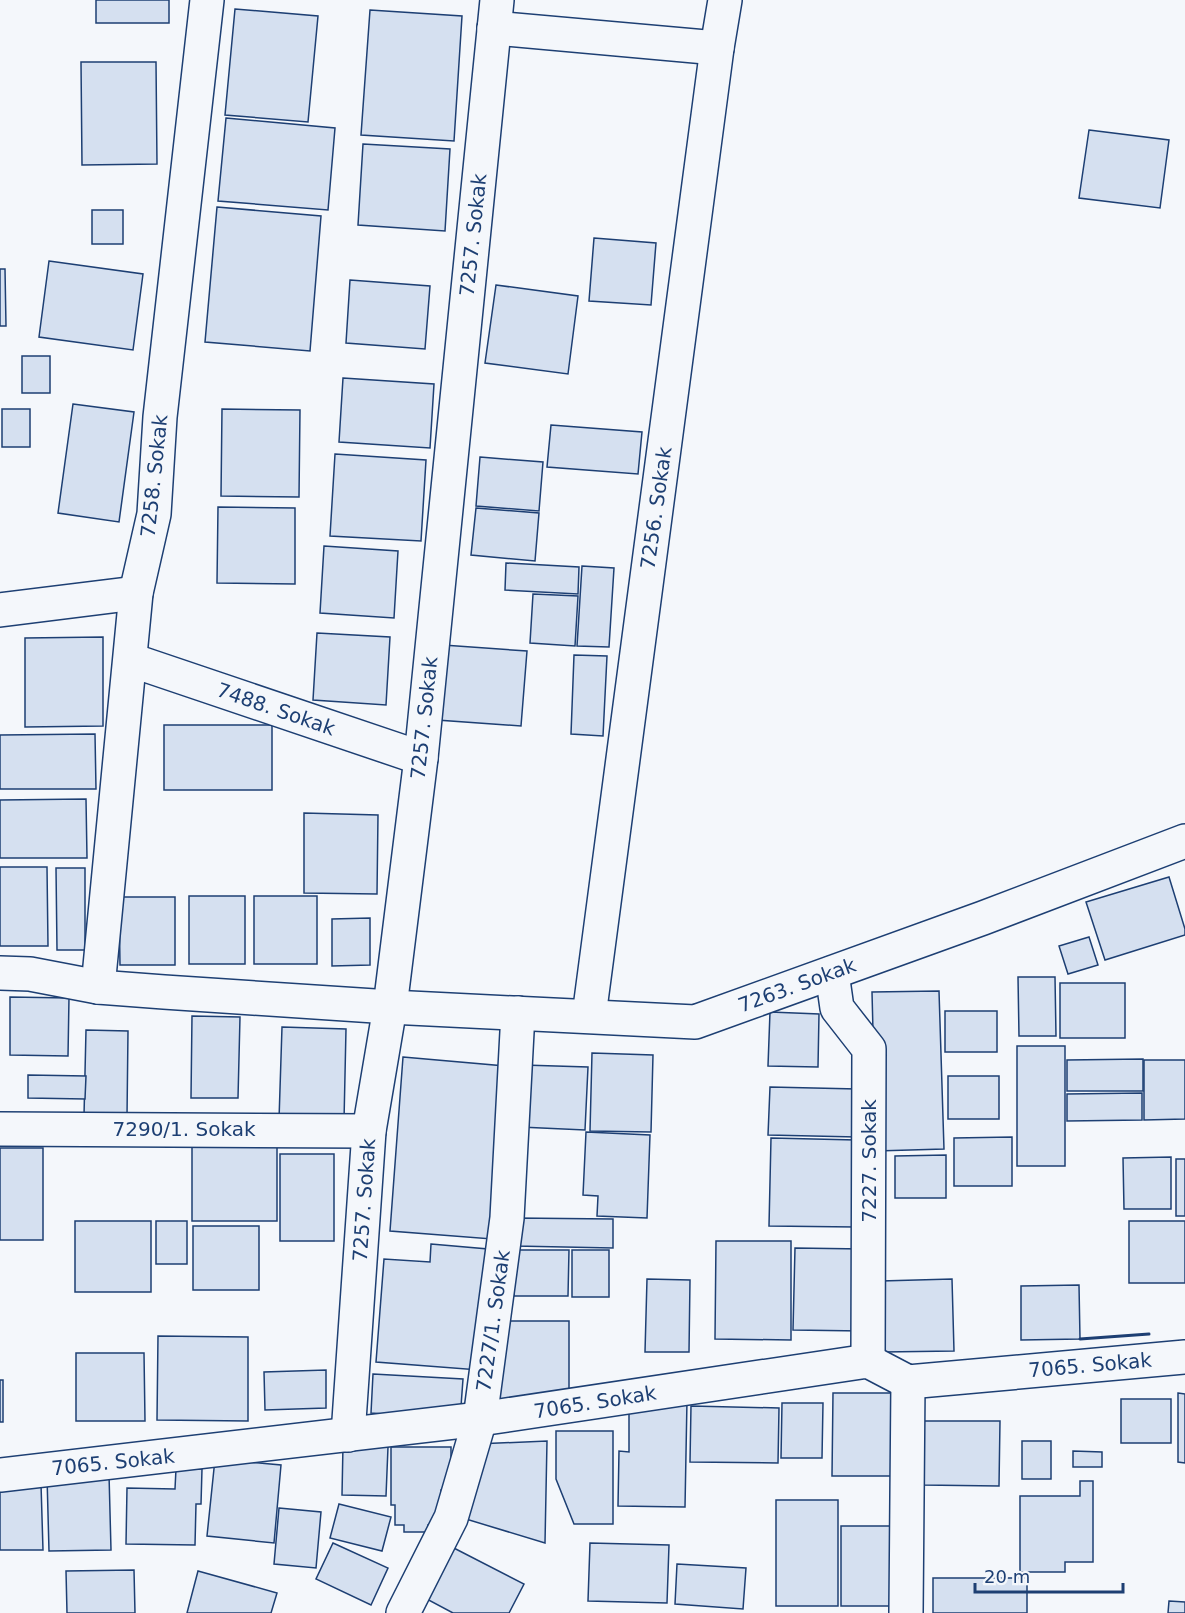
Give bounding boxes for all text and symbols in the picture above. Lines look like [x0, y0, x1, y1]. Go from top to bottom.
street label: 7257. Sokak [455, 172, 491, 298]
street label: 7258. Sokak [136, 413, 172, 539]
street label: 7256. Sokak [636, 445, 677, 571]
street label: 7257. Sokak [406, 655, 442, 781]
street label: 7488. Sokak [214, 678, 339, 741]
street label: 7263. Sokak [735, 952, 860, 1017]
street label: 7227. Sokak [857, 1099, 881, 1223]
street label: 7290/1. Sokak [112, 1117, 256, 1141]
street label: 7257. Sokak [348, 1137, 380, 1262]
street label: 7227/1. Sokak [471, 1248, 515, 1394]
street label: 7065. Sokak [1027, 1348, 1153, 1382]
street label: 7065. Sokak [532, 1380, 658, 1424]
street label: 7065. Sokak [50, 1444, 176, 1480]
scale bar [975, 1556, 1124, 1594]
text: 20 m [984, 1566, 1030, 1587]

